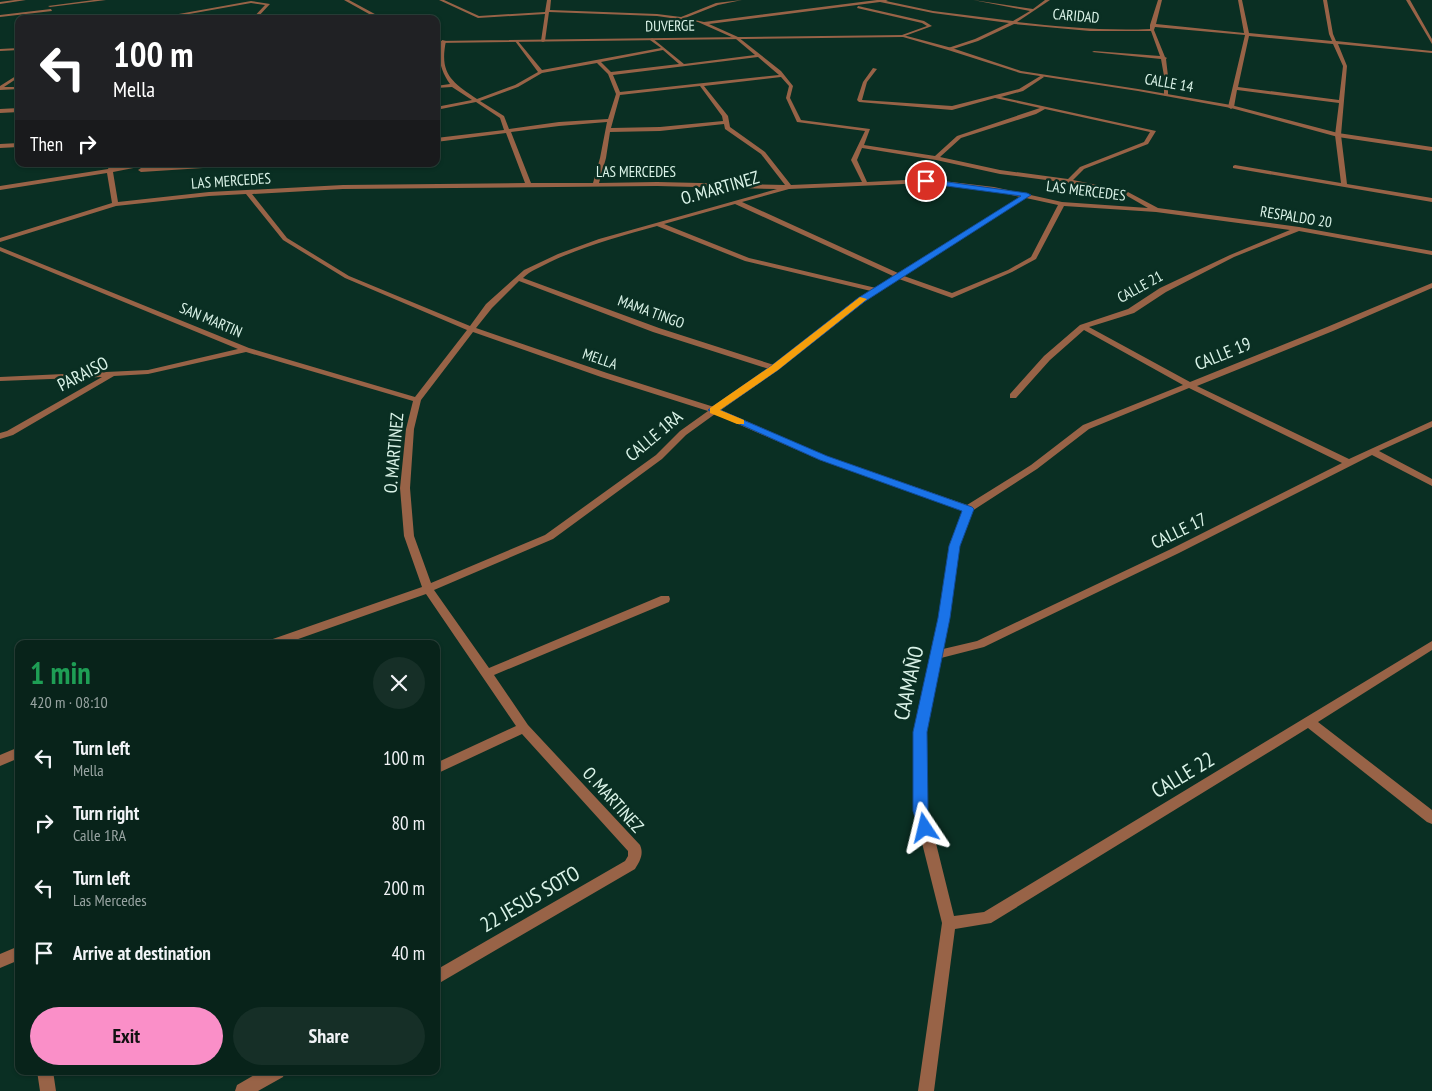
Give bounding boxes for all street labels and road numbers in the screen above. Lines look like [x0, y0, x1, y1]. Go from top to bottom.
street label: CARIDAD [1052, 4, 1100, 27]
street label: DUVERGE [645, 16, 695, 35]
street label: CALLE 14 [1143, 69, 1195, 96]
street label: LAS MERCEDES [596, 162, 676, 181]
street label: O. MARTINEZ [678, 165, 762, 210]
street label: LAS MERCEDES [190, 168, 271, 193]
street label: LAS MERCEDES [1045, 176, 1127, 205]
street label: RESPALDO 20 [1259, 201, 1333, 232]
street label: CALLE 21 [1114, 266, 1166, 307]
street label: MAMA TINGO [615, 291, 687, 332]
street label: SAN MARTIN [177, 298, 245, 341]
street label: CALLE 19 [1191, 332, 1254, 375]
street label: MELLA [580, 344, 621, 374]
street label: PARAISO [53, 351, 112, 396]
street label: CALLE 1RA [620, 405, 687, 466]
street label: O. MARTINEZ [379, 412, 408, 494]
street label: CALLE 17 [1147, 507, 1210, 554]
street label: CAAMAÑO [887, 643, 930, 722]
street label: CALLE 22 [1146, 745, 1219, 804]
street label: O. MARTINEZ [578, 762, 649, 837]
street label: 22 JESUS SOTO [475, 859, 584, 938]

